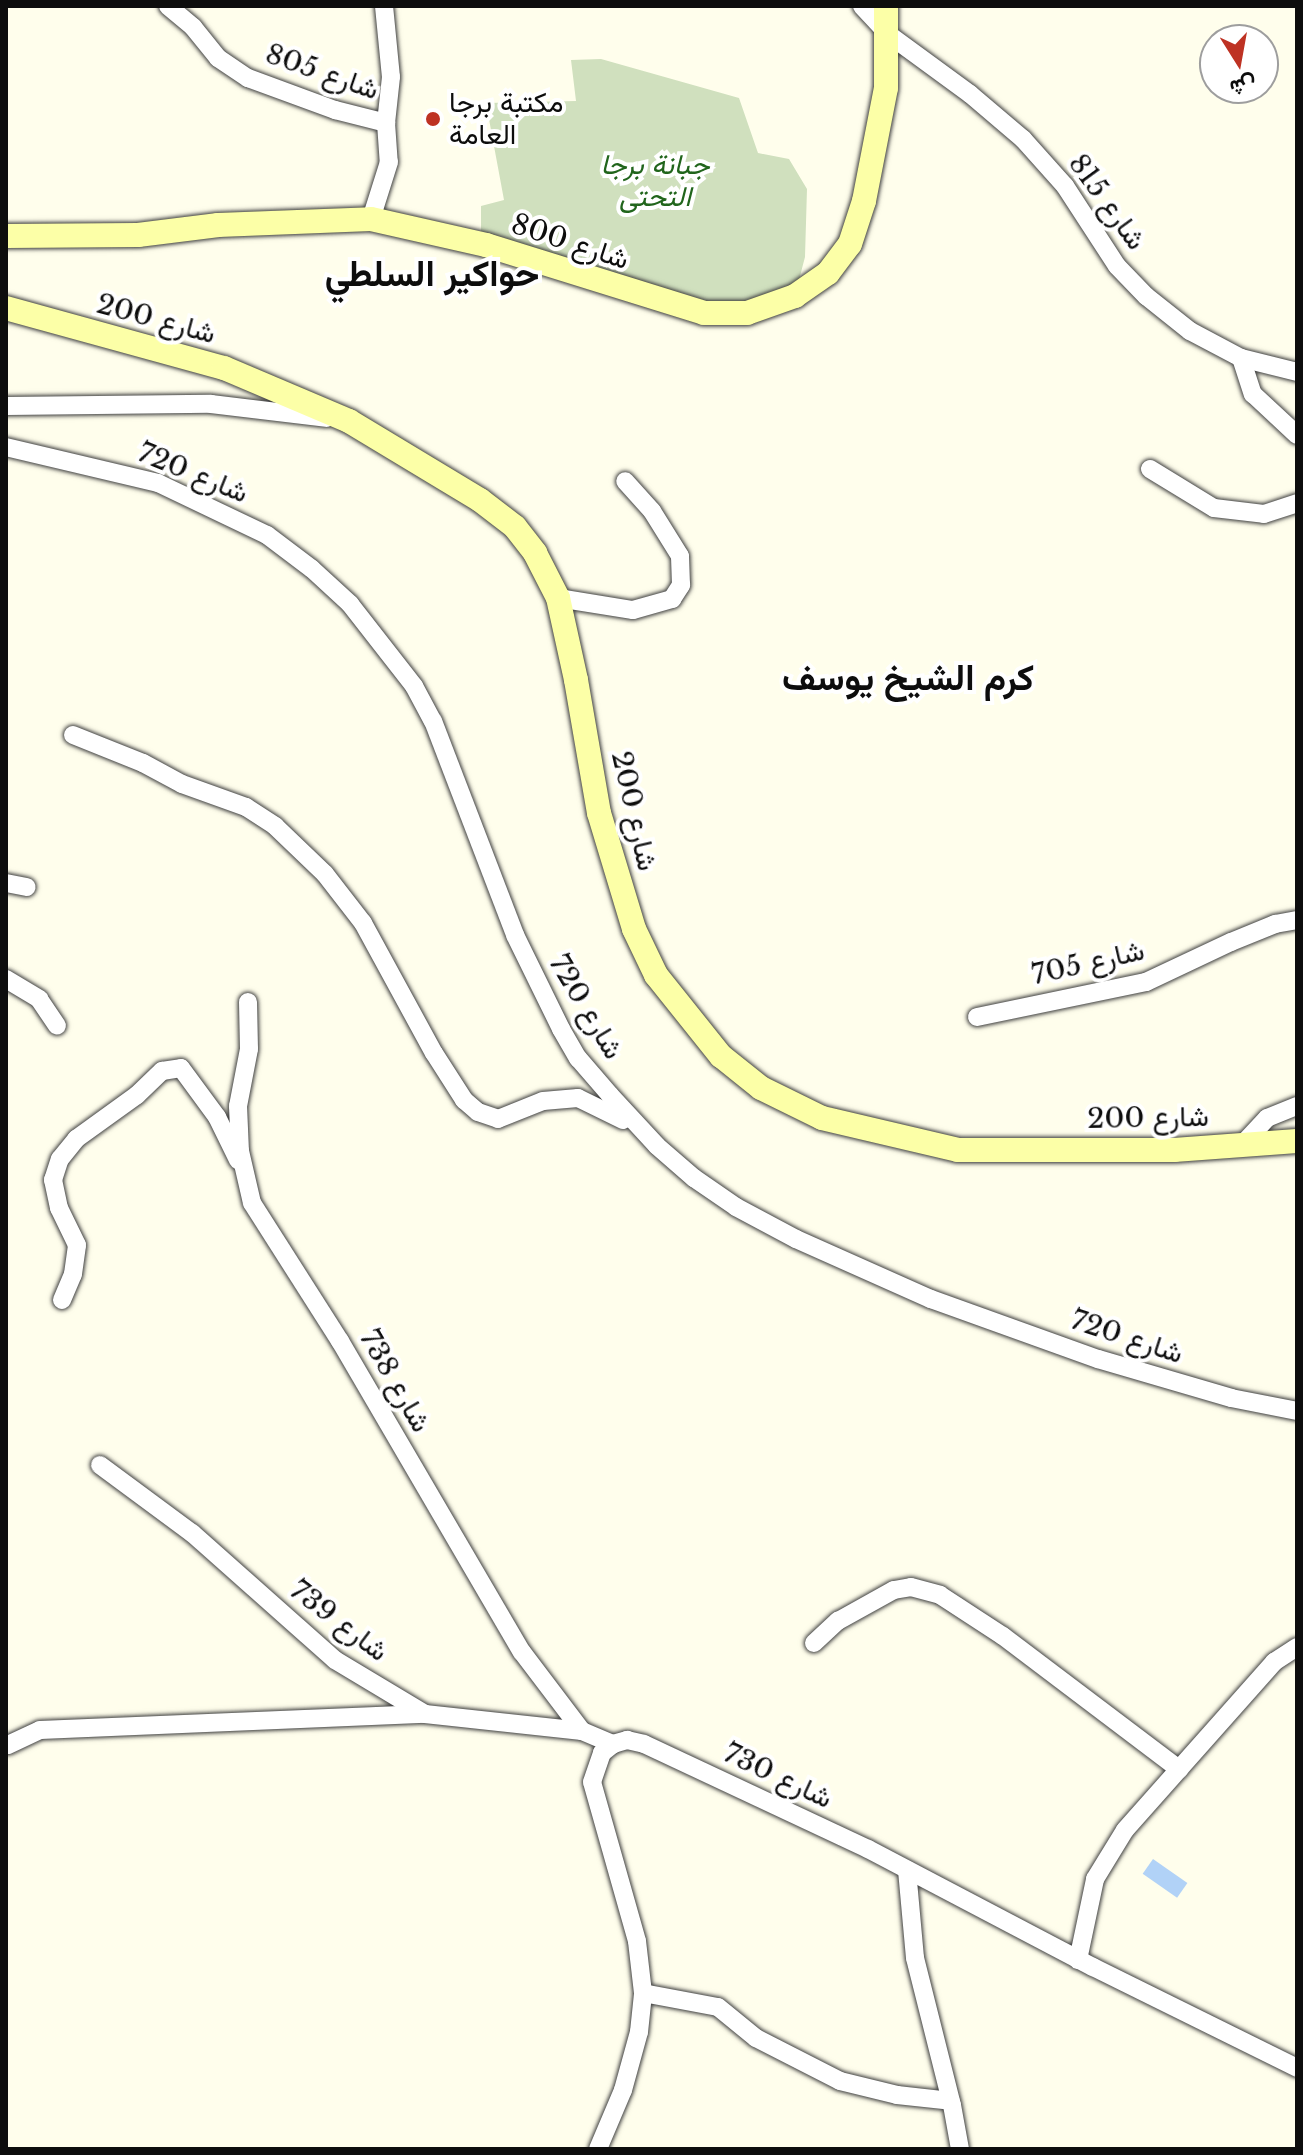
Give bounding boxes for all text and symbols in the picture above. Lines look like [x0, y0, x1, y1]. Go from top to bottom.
north arrow [1199, 24, 1279, 104]
street label: شارع 805 [261, 37, 383, 107]
text: ش [1228, 70, 1259, 102]
place label: مكتبة برجا العامة [449, 86, 563, 152]
marker: مكتبة برجا العامة [424, 110, 442, 128]
park label: جبانة برجا التحتى [601, 148, 709, 214]
street label: شارع 815 [1061, 148, 1153, 256]
street label: شارع 800 [507, 207, 633, 277]
district label: حواكير السلطي [325, 252, 539, 296]
street label: شارع 200 [93, 287, 219, 351]
street label: شارع 720 [133, 436, 253, 510]
district label: كرم الشيخ يوسف [782, 656, 1034, 700]
street label: شارع 200 [604, 748, 664, 874]
street label: شارع 705 [1029, 934, 1147, 992]
street label: شارع 720 [542, 949, 630, 1065]
street label: شارع 200 [1087, 1100, 1209, 1136]
street label: شارع 720 [1067, 1303, 1187, 1371]
street label: شارع 738 [352, 1324, 438, 1438]
street label: شارع 739 [284, 1573, 394, 1669]
street label: شارع 730 [718, 1736, 838, 1816]

